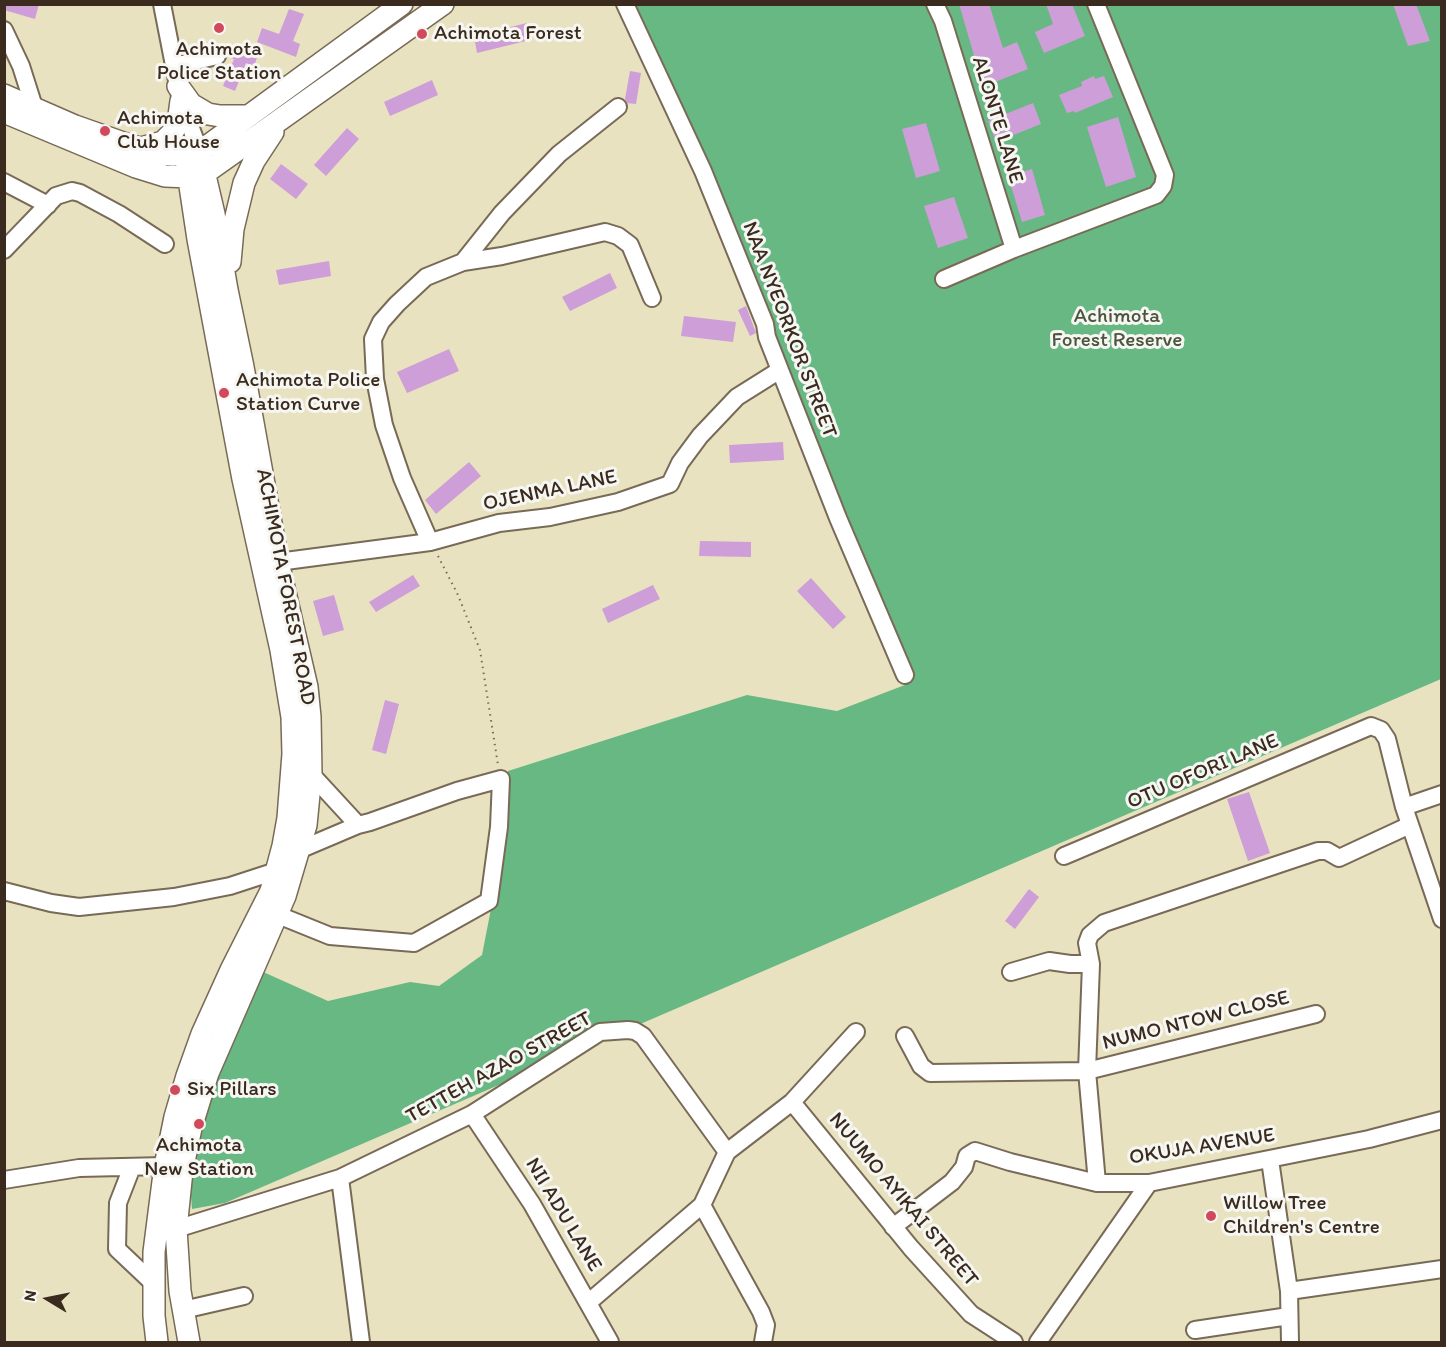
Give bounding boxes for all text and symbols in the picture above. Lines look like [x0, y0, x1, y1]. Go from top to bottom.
marker: Achimota Police Station [212, 21, 226, 35]
place label: Achimota Forest [434, 21, 582, 47]
marker: Achimota Forest [415, 27, 429, 41]
place label: Achimota Police Station [157, 37, 281, 87]
street label: ALONTE LANE [966, 53, 1028, 187]
place label: Achimota Club House [117, 106, 220, 156]
marker: Achimota Club House [98, 124, 112, 138]
street label: NAA NYEORKOR STREET [736, 218, 842, 442]
park label: Achimota Forest Reserve [1052, 304, 1182, 354]
place label: Achimota Police Station Curve [236, 368, 380, 418]
marker: Achimota Police Station Curve [217, 386, 231, 400]
street label: OJENMA LANE [481, 465, 619, 517]
street label: ACHIMOTA FOREST ROAD [250, 466, 320, 708]
street label: OTU OFORI LANE [1123, 729, 1283, 815]
street label: NUMO NTOW CLOSE [1100, 986, 1292, 1056]
street label: TETTEH AZAO STREET [402, 1006, 596, 1130]
place label: Six Pillars [187, 1077, 277, 1103]
marker: Six Pillars [168, 1083, 182, 1097]
street label: NUUMO AYIKAI STREET [823, 1108, 983, 1292]
marker: Achimota New Station [192, 1117, 206, 1131]
street label: OKUJA AVENUE [1127, 1123, 1277, 1171]
place label: Achimota New Station [144, 1133, 254, 1183]
street label: NII ADU LANE [519, 1154, 607, 1276]
place label: Willow Tree Children's Centre [1223, 1191, 1380, 1241]
marker: Willow Tree Children's Centre [1204, 1209, 1218, 1223]
north arrow [18, 1269, 78, 1329]
text: N [19, 1289, 40, 1303]

